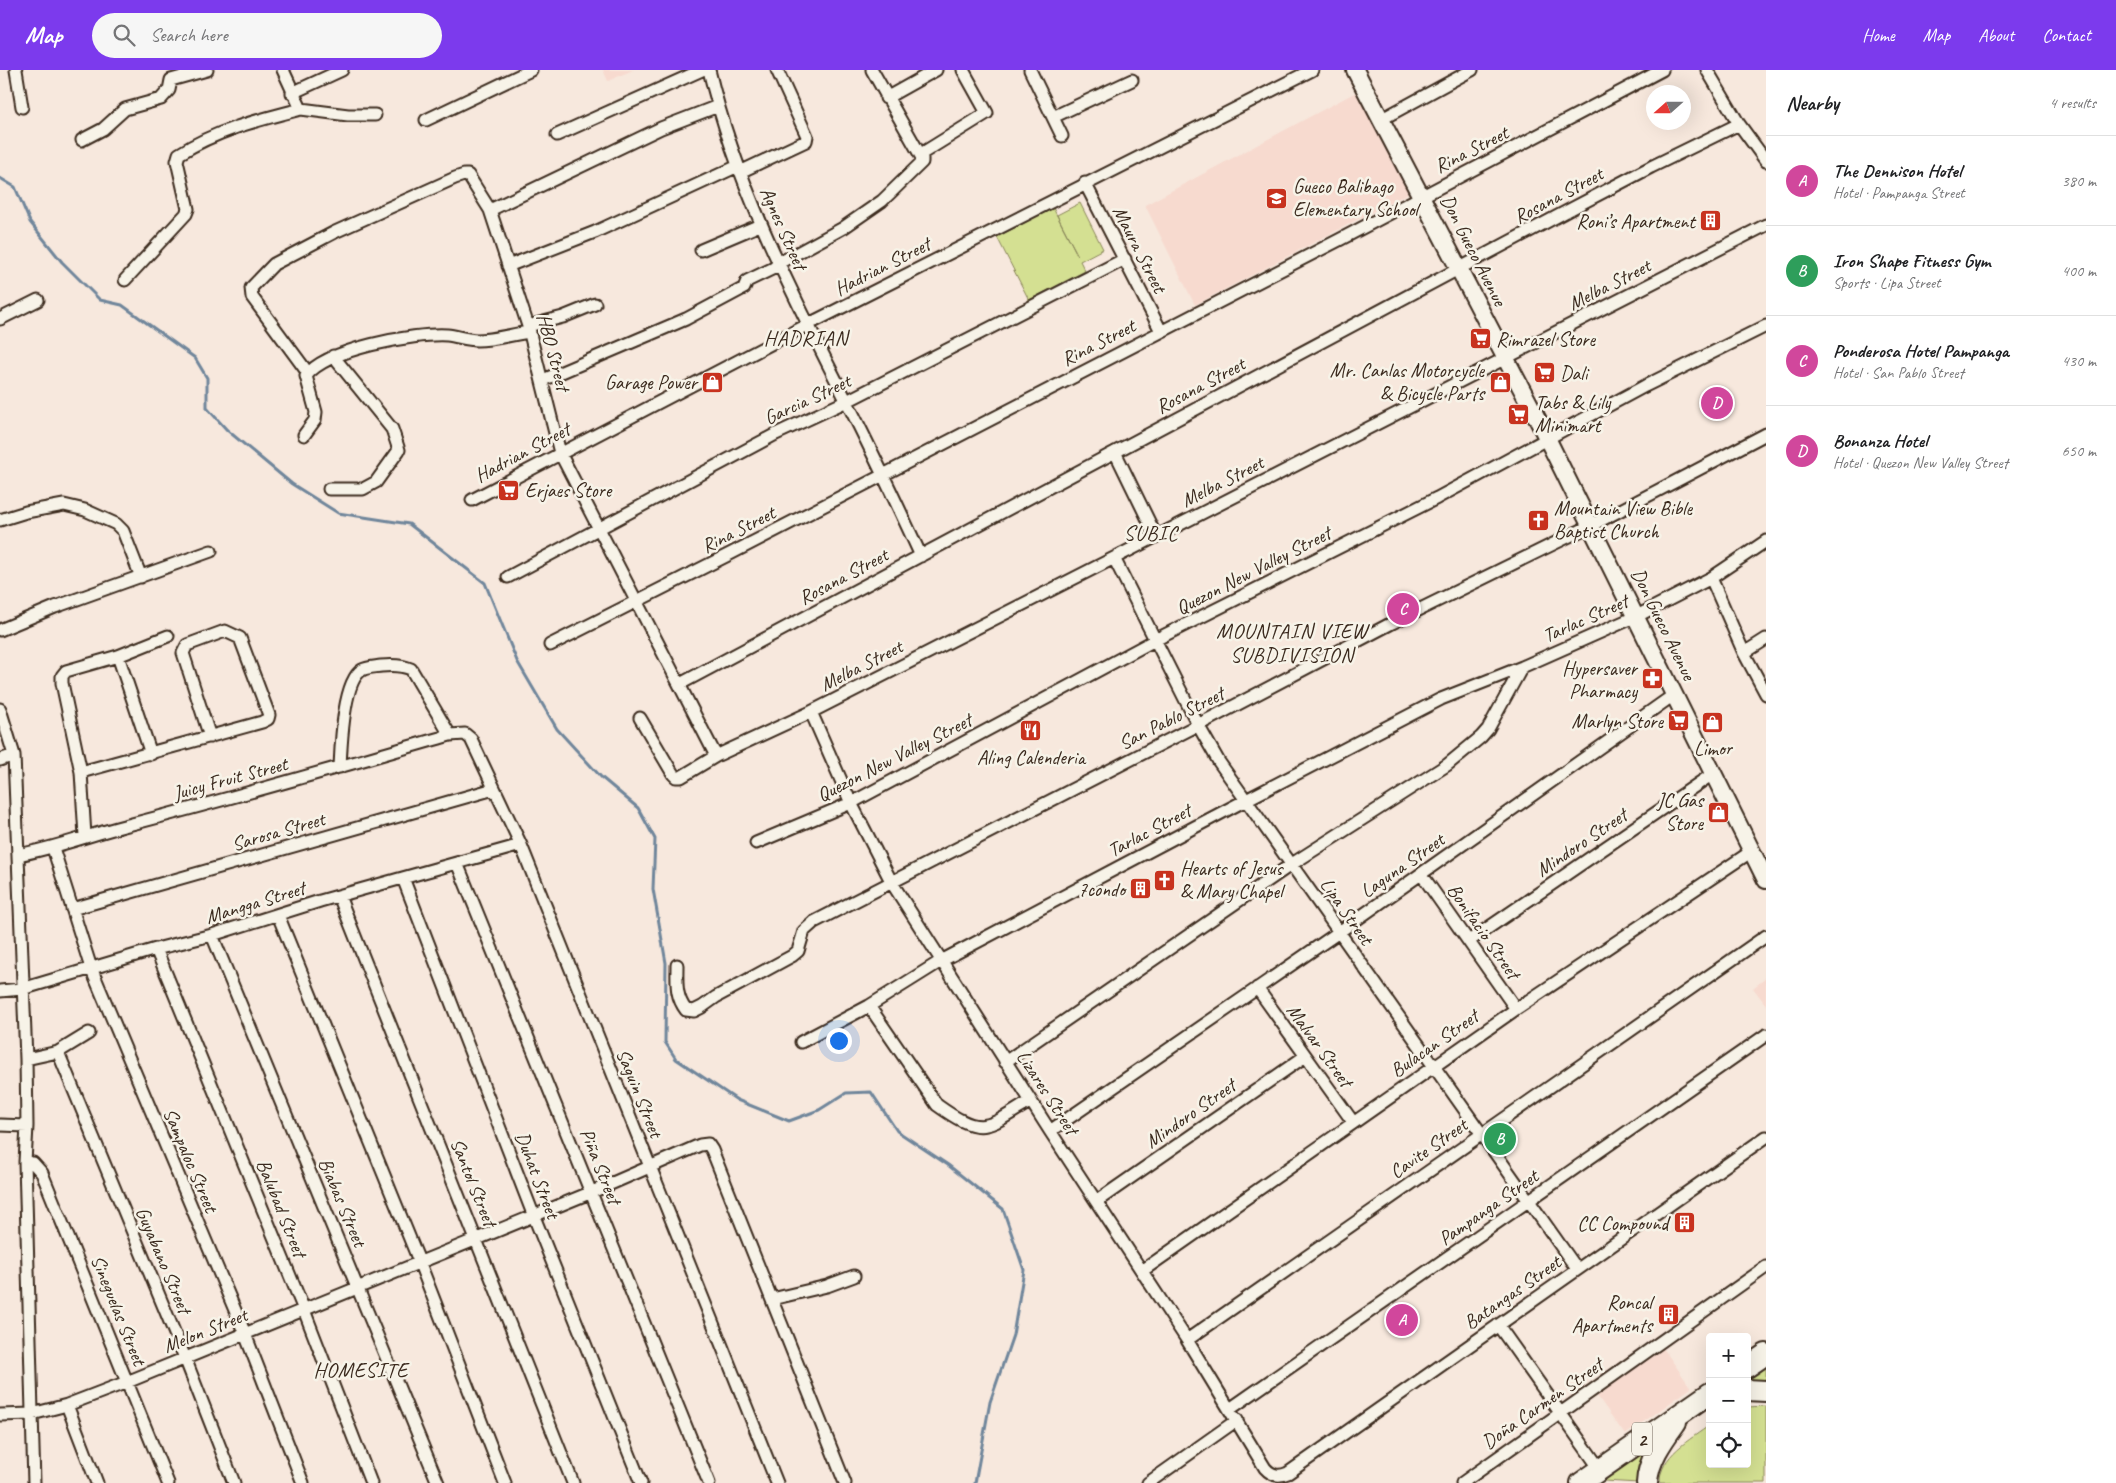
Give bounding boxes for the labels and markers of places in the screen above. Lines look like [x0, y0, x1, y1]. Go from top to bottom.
place label: Gueco Balibago Elementary School [1293, 174, 1421, 222]
school or university icon: Gueco Balibago Elementary School [1265, 186, 1289, 210]
place label: Roni’s Apartment [1576, 209, 1697, 234]
building icon: Roni’s Apartment [1699, 209, 1723, 233]
supermarket icon: Rimrazel Store [1468, 327, 1492, 351]
place label: Rimrazel Store [1496, 327, 1597, 352]
place label: Mr. Canlas Motorcycle & Bicycle Parts [1330, 358, 1486, 406]
supermarket icon: Dali [1532, 361, 1556, 385]
place label: Dali [1560, 361, 1590, 386]
place label: Garage Power [605, 370, 699, 395]
shop icon: Garage Power [701, 370, 725, 394]
shop icon: Mr. Canlas Motorcycle & Bicycle Parts [1488, 370, 1512, 394]
pin: D [1701, 384, 1733, 422]
place label: Tabs & Lily Minimart [1535, 390, 1611, 438]
supermarket icon: Tabs & Lily Minimart [1507, 402, 1531, 426]
supermarket icon: Erjaes Store [497, 478, 521, 502]
place label: Erjaes Store [525, 478, 613, 503]
place label: Mountain View Bible Baptist Church [1554, 496, 1694, 544]
church icon: Mountain View Bible Baptist Church [1526, 508, 1550, 532]
pin: C [1387, 590, 1419, 628]
place label: Hypersaver Pharmacy [1562, 656, 1639, 704]
pharmacy icon: Hypersaver Pharmacy [1641, 667, 1665, 691]
place label: Marlyn Store [1572, 709, 1664, 734]
supermarket icon: Marlyn Store [1667, 709, 1691, 733]
shop icon: Limor [1701, 710, 1725, 734]
restaurant icon: Aling Calenderia [1019, 719, 1043, 743]
place label: Limor [1694, 736, 1734, 761]
place label: Aling Calenderia [977, 745, 1087, 770]
place label: JC Gas Store [1656, 788, 1705, 836]
shop icon: JC Gas Store [1707, 800, 1731, 824]
place label: Hearts of Jesus & Mary Chapel [1180, 856, 1286, 904]
church icon: Hearts of Jesus & Mary Chapel [1152, 868, 1176, 892]
place label: 7condo [1078, 877, 1127, 902]
building icon: 7condo [1129, 877, 1153, 901]
pin: B [1484, 1120, 1516, 1158]
place label: CC Compound [1577, 1211, 1671, 1236]
building icon: CC Compound [1672, 1211, 1696, 1235]
place label: Roncal Apartments [1572, 1290, 1656, 1338]
pin: A [1386, 1301, 1418, 1339]
building icon: Roncal Apartments [1656, 1302, 1680, 1326]

